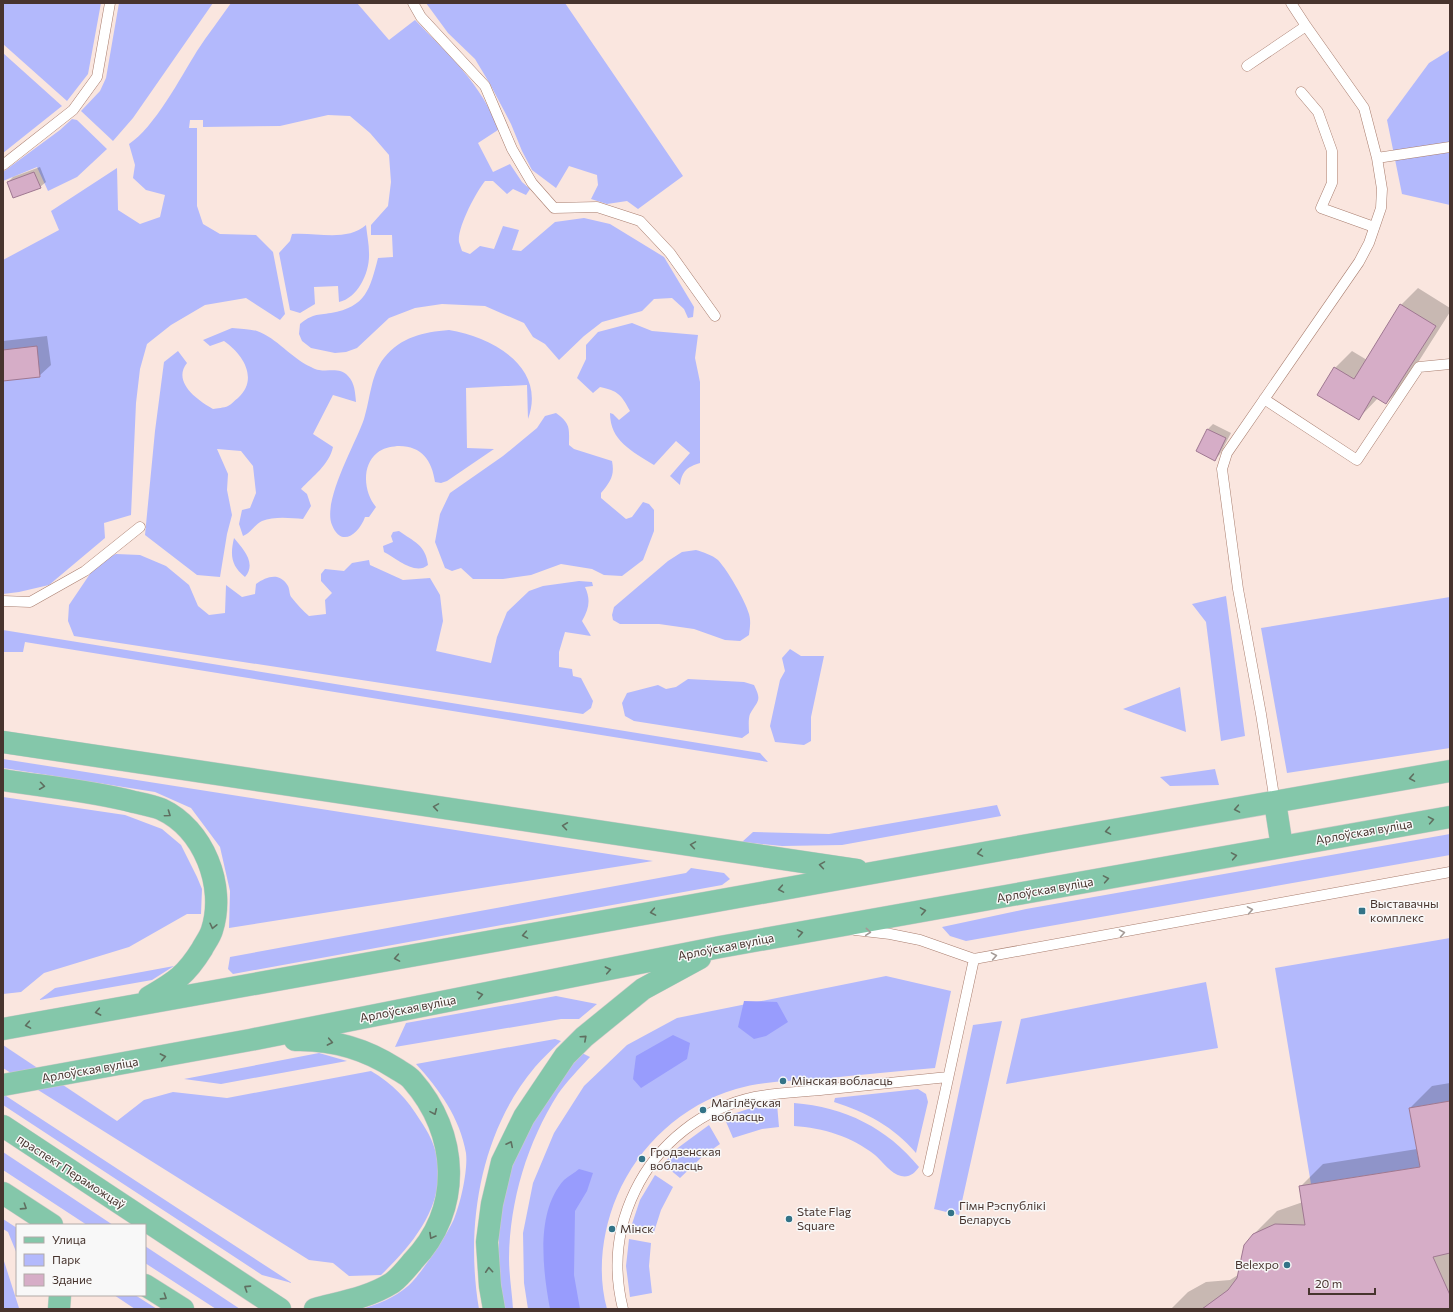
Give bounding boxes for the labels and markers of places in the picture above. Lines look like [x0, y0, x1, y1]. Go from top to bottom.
place label: Выставачны комплекс [1370, 896, 1439, 924]
marker: Выставачны комплекс [1357, 906, 1367, 916]
place label: Мінская вобласць [791, 1073, 893, 1087]
marker: Мінская вобласць [778, 1076, 788, 1086]
place label: Магілёўская вобласць [711, 1095, 781, 1123]
marker: Магілёўская вобласць [698, 1105, 708, 1115]
place label: Гродзенская вобласць [650, 1144, 721, 1172]
marker: Гродзенская вобласць [637, 1154, 647, 1164]
place label: Гімн Рэспублікі Беларусь [959, 1198, 1046, 1226]
place label: State Flag Square [797, 1204, 852, 1232]
marker: Гімн Рэспублікі Беларусь [946, 1208, 956, 1218]
marker: State Flag Square [784, 1214, 794, 1224]
place label: Мінск [620, 1221, 654, 1235]
marker: Мінск [607, 1224, 617, 1234]
place label: Belexpo [1235, 1257, 1279, 1271]
marker: Belexpo [1282, 1260, 1292, 1270]

